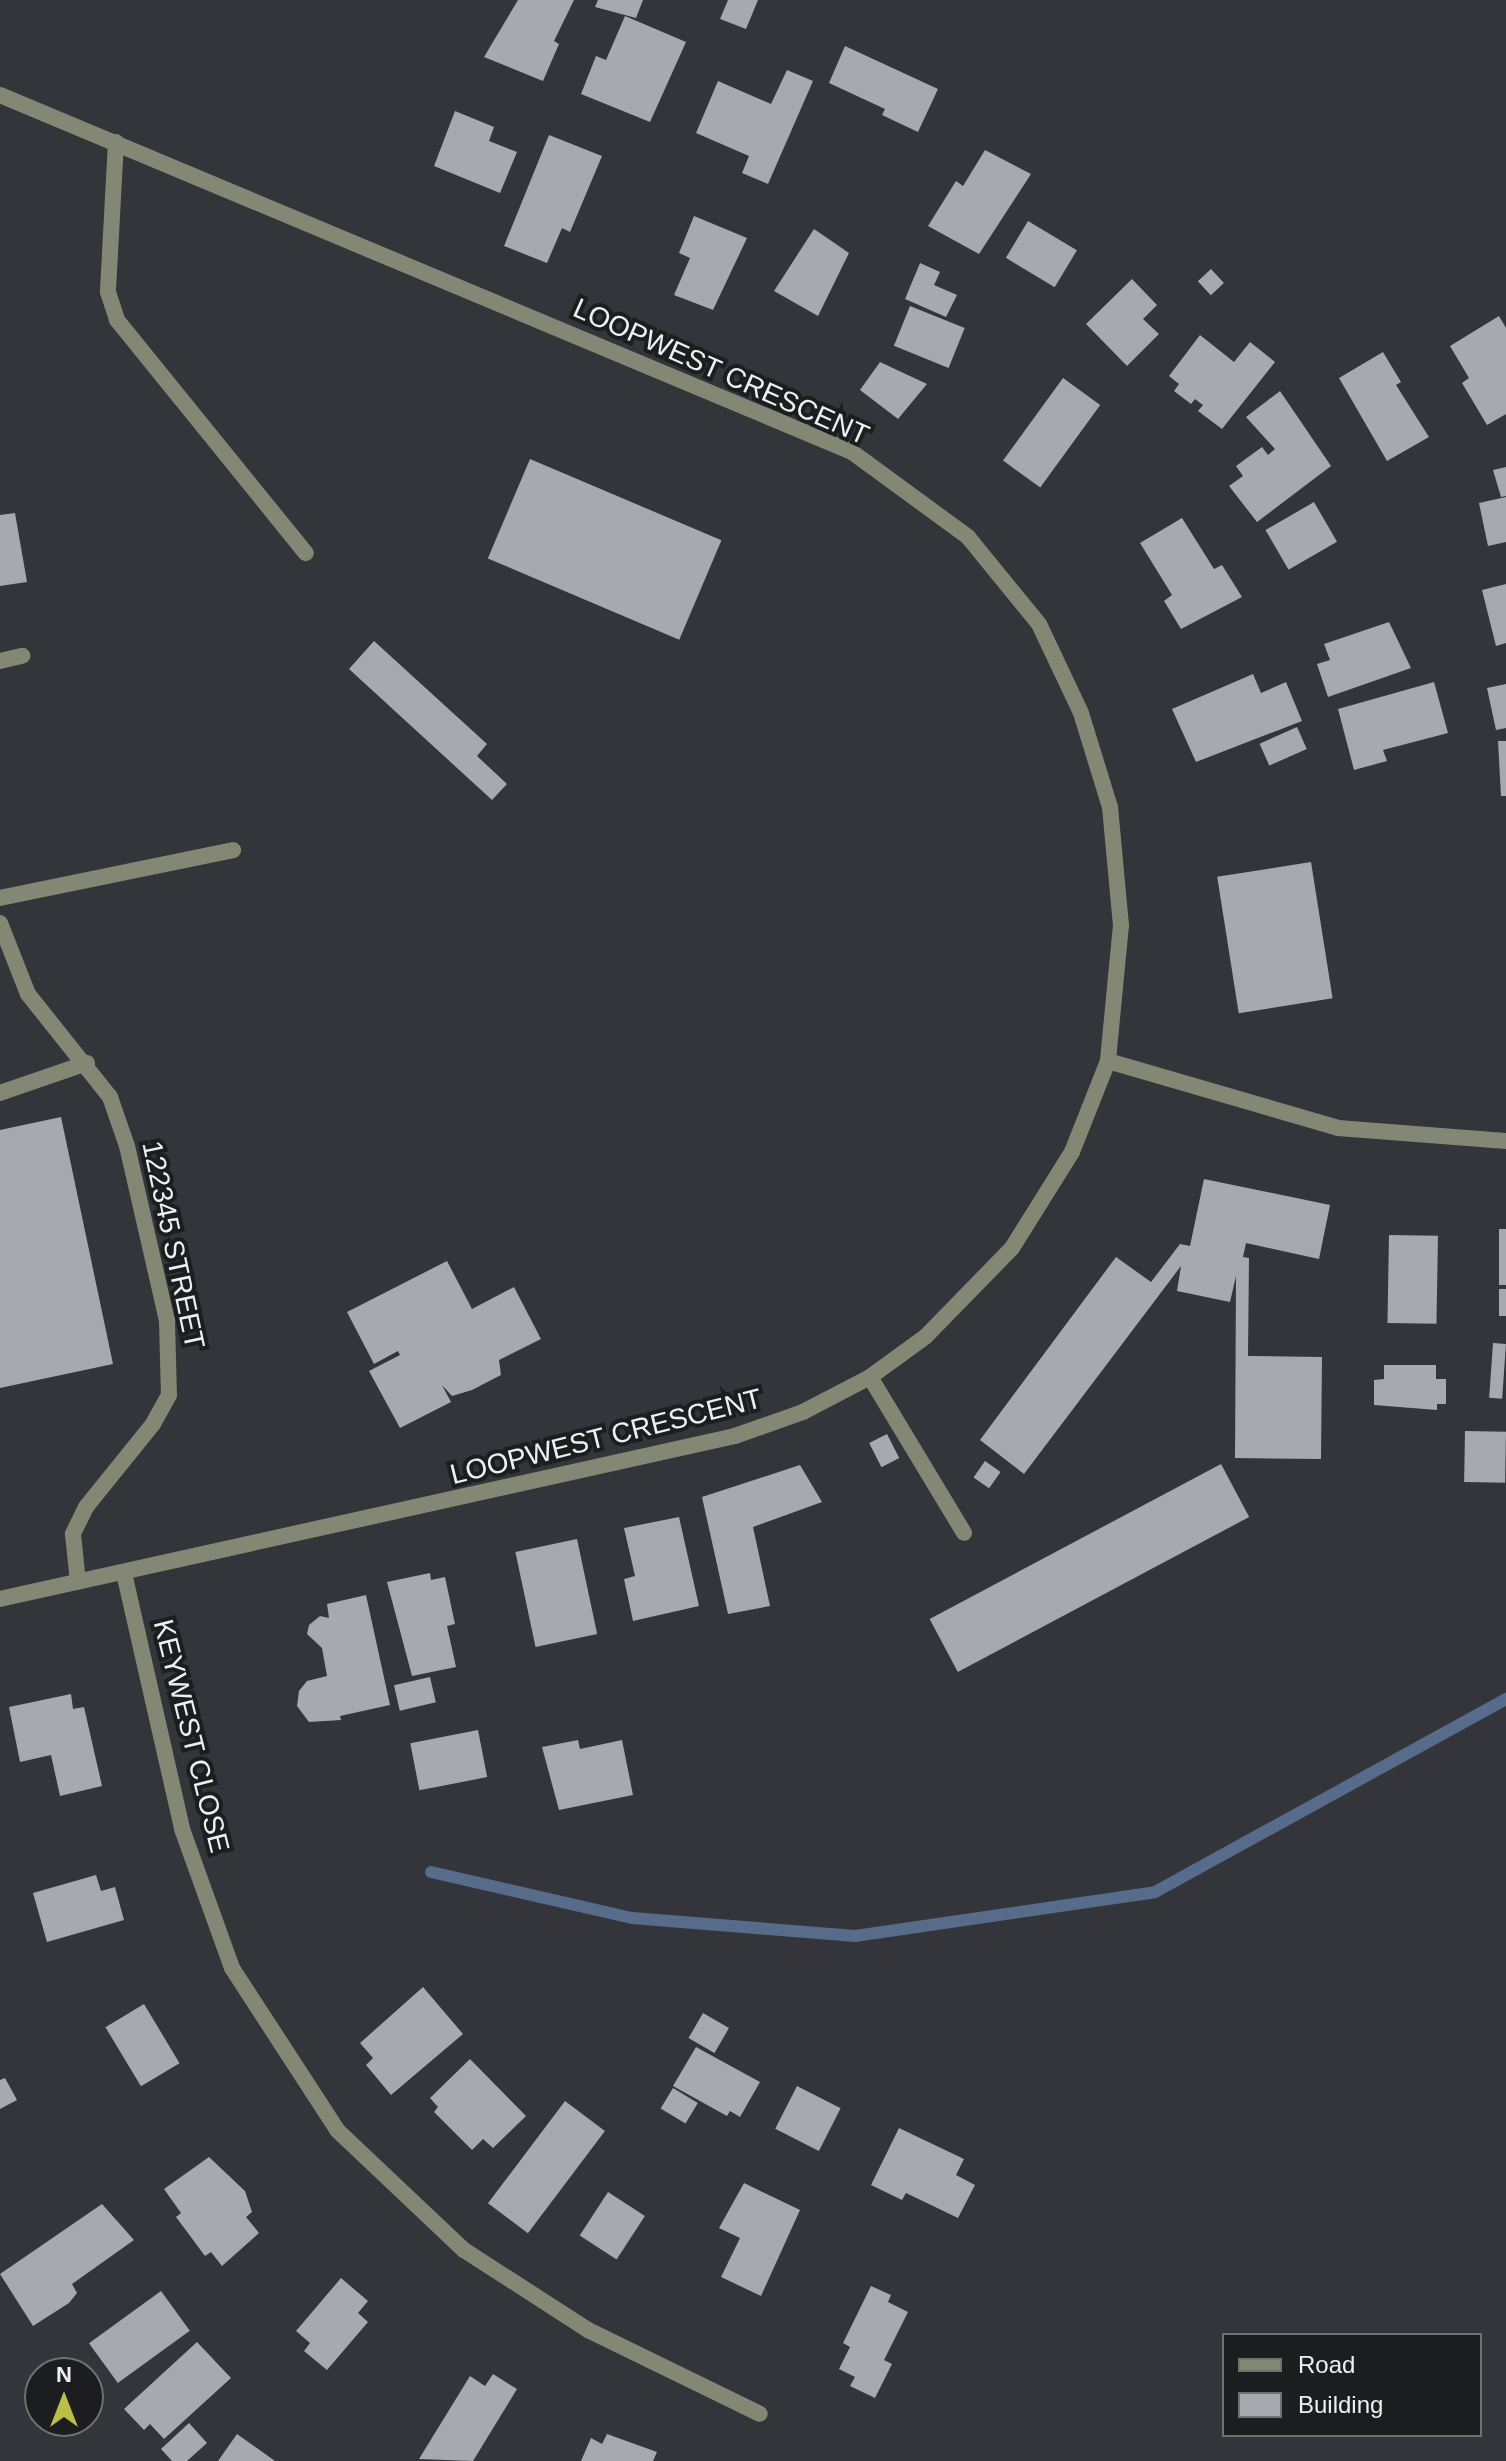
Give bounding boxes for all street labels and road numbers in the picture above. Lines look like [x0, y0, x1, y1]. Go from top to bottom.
street label: LOOPWEST CRESCENT [568, 291, 874, 453]
street label: 122345 STREET [135, 1138, 211, 1352]
street label: LOOPWEST CRESCENT [446, 1382, 766, 1492]
street label: KEYWEST CLOSE [146, 1616, 236, 1856]

